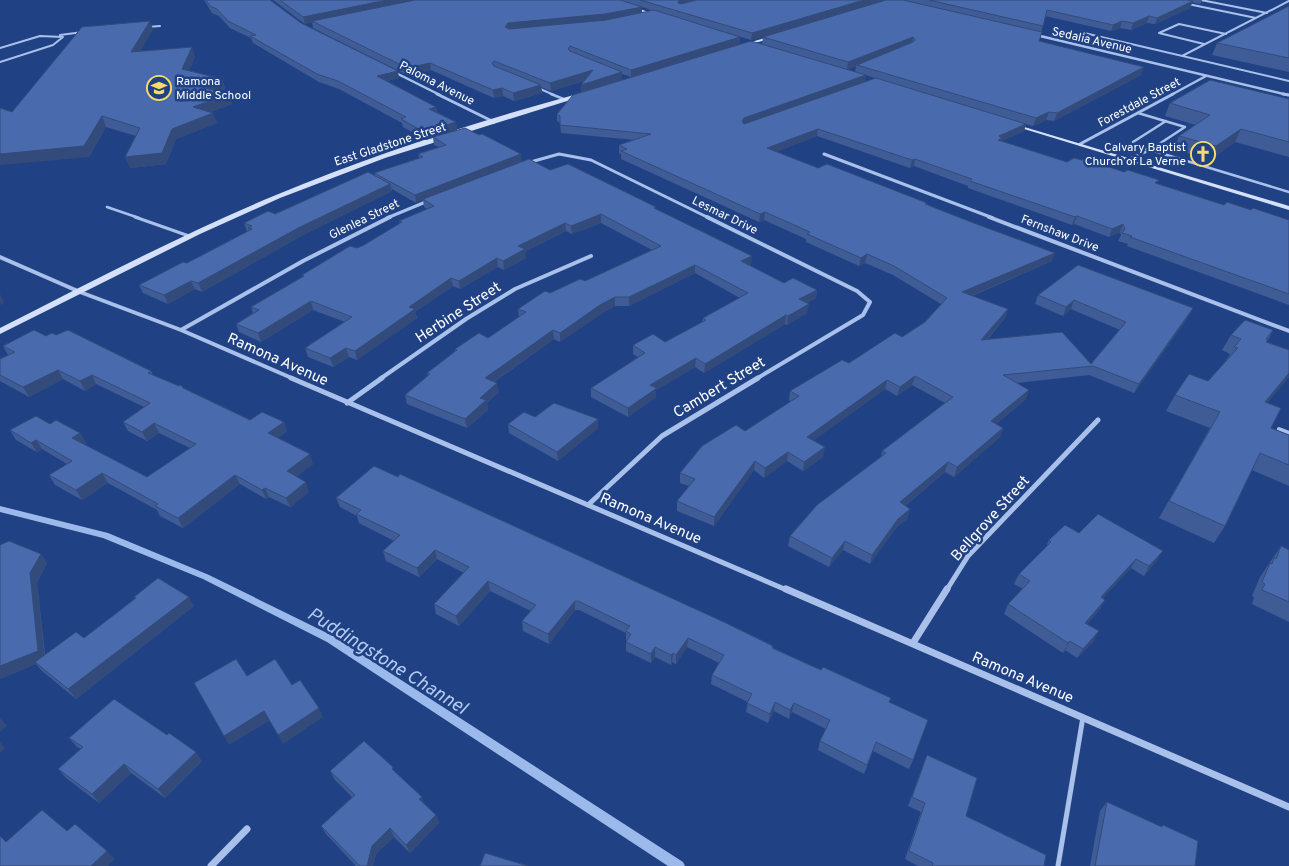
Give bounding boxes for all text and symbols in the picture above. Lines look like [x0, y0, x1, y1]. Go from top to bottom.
street label: Sedalia Avenue [1050, 24, 1133, 58]
street label: Paloma Avenue [396, 58, 477, 110]
place label: Ramona Middle School [176, 74, 251, 104]
street label: Forestdale Street [1095, 74, 1184, 131]
school or university icon: Ramona Middle School [146, 75, 172, 101]
street label: East Gladstone Street [332, 119, 448, 171]
place label: Calvary Baptist Church of La Verne [1085, 140, 1186, 170]
church icon: Calvary Baptist Church of La Verne [1190, 141, 1216, 167]
street label: Lesmar Drive [689, 193, 760, 239]
street label: Glenlea Street [327, 196, 402, 244]
street label: Fernshaw Drive [1018, 212, 1101, 256]
street label: Herbine Street [412, 279, 505, 348]
street label: Ramona Avenue [224, 330, 331, 391]
street label: Cambert Street [670, 353, 769, 423]
street label: Bellgrove Street [948, 472, 1035, 566]
street label: Ramona Avenue [597, 489, 704, 549]
water label: Puddingstone Channel [302, 603, 472, 721]
street label: Ramona Avenue [969, 648, 1076, 708]

